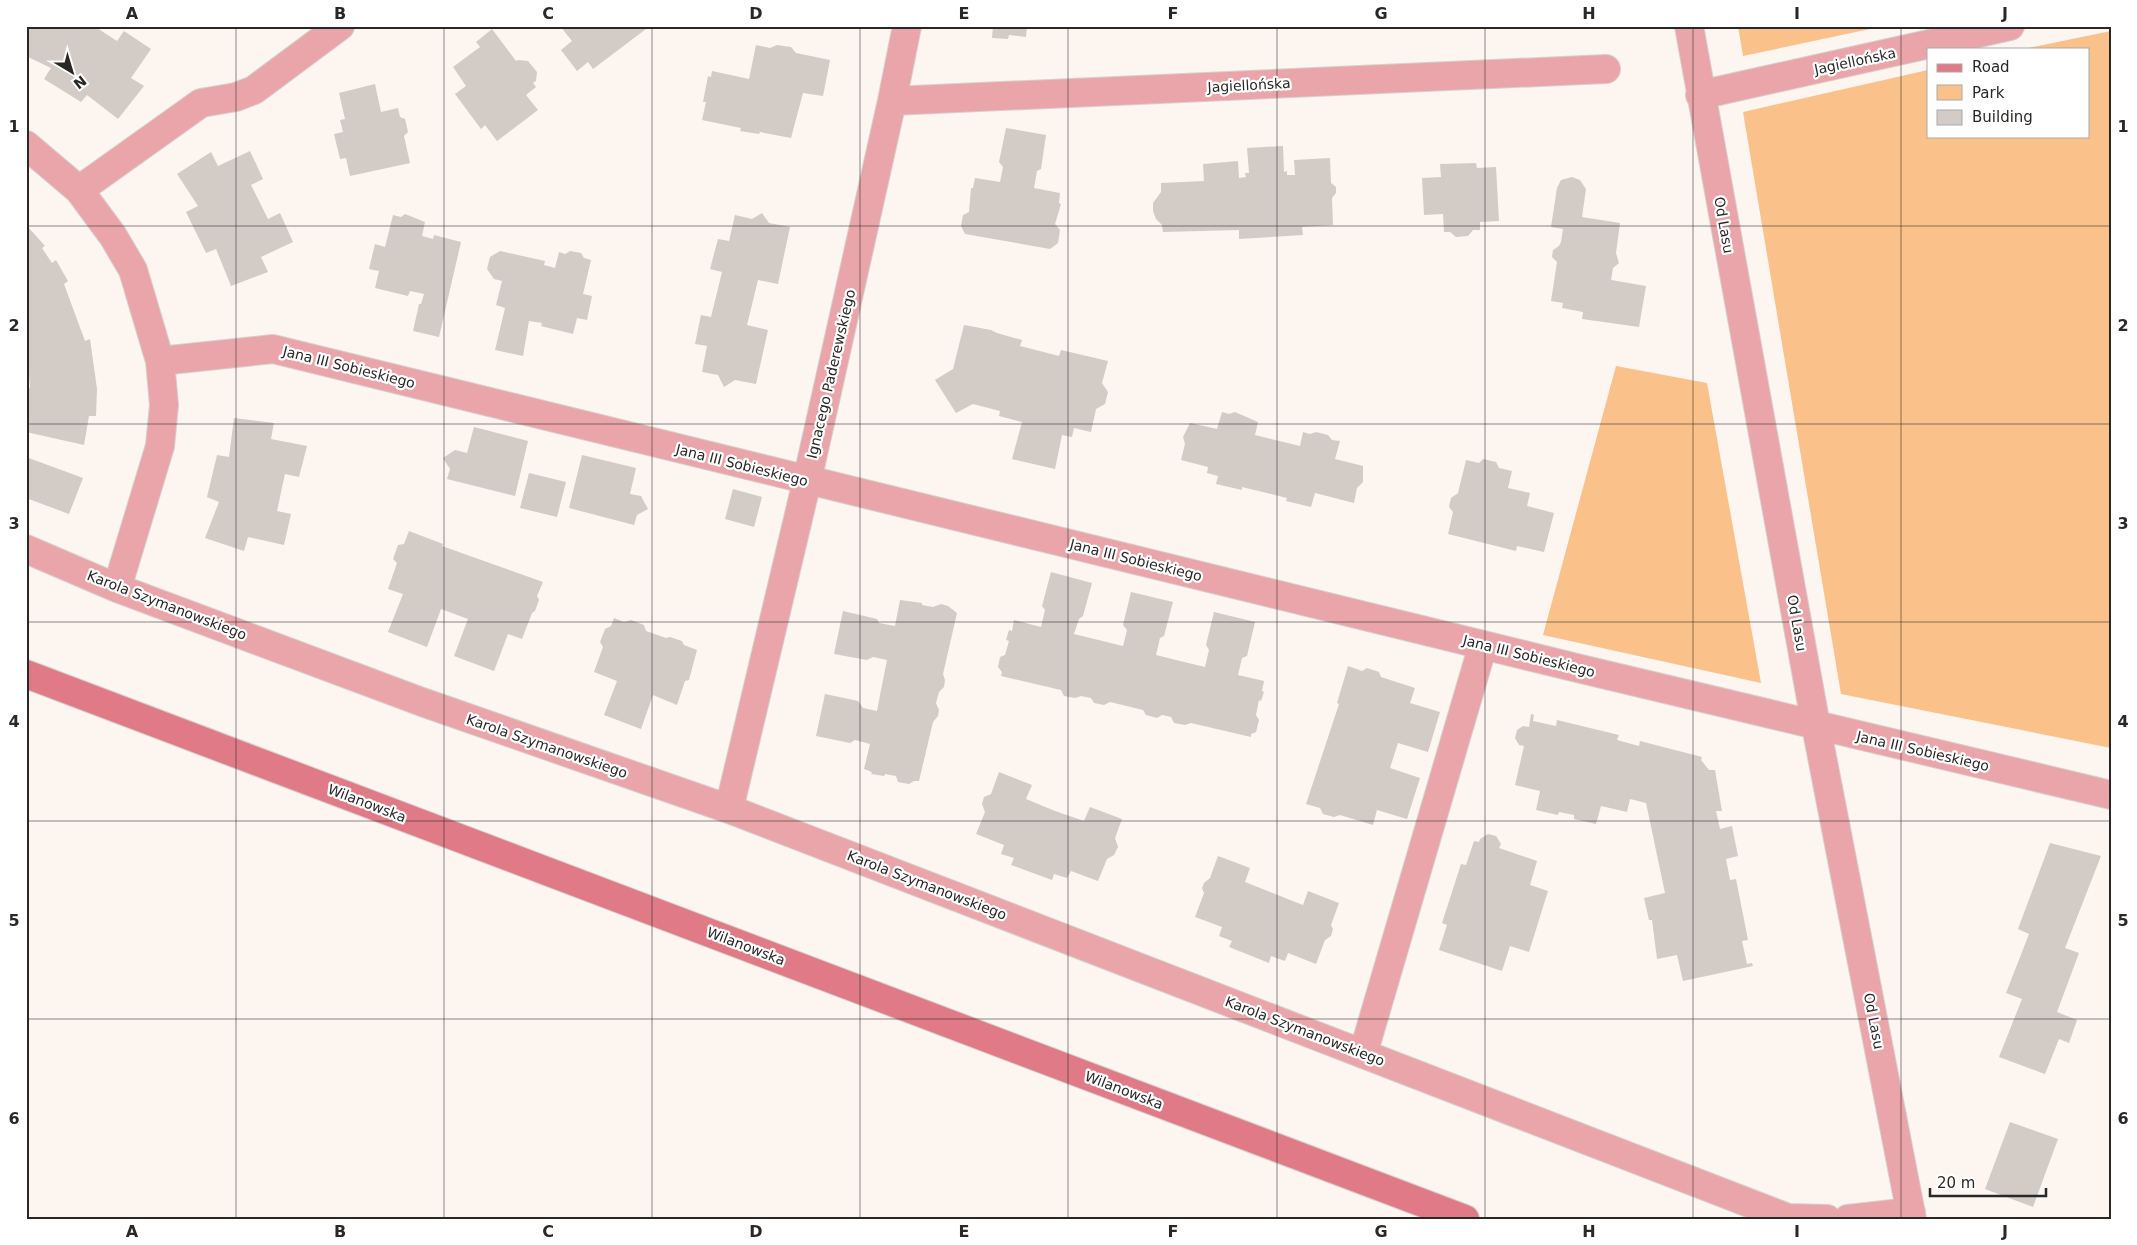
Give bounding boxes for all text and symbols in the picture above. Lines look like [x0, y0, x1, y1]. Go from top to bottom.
text: A [126, 4, 139, 23]
text: B [334, 4, 346, 23]
text: C [542, 4, 554, 23]
text: D [749, 4, 763, 23]
text: E [959, 4, 969, 23]
text: F [1168, 4, 1178, 23]
text: G [1374, 4, 1388, 23]
text: H [1582, 4, 1596, 23]
text: I [1794, 4, 1800, 23]
text: J [2001, 4, 2008, 23]
street label: Jagiellońska [1812, 45, 1897, 78]
north arrow [48, 48, 98, 98]
legend [1927, 48, 2090, 138]
text: Road [1972, 58, 2010, 76]
text: N [70, 72, 90, 92]
street label: Jagiellońska [1206, 75, 1291, 95]
text: Park [1972, 84, 2005, 102]
text: Building [1972, 108, 2033, 126]
text: 1 [8, 117, 20, 136]
text: 1 [2117, 117, 2129, 136]
street label: Od Lasu [1711, 196, 1737, 254]
street label: Ignacego Paderewskiego [804, 288, 858, 460]
text: 2 [8, 316, 20, 335]
text: 2 [2117, 316, 2129, 335]
street label: Jana III Sobieskiego [280, 343, 417, 391]
street label: Jana III Sobieskiego [673, 441, 810, 489]
text: 3 [8, 514, 20, 533]
text: 3 [2117, 514, 2129, 533]
street label: Jana III Sobieskiego [1067, 536, 1204, 584]
street label: Karola Szymanowskiego [85, 567, 249, 643]
street label: Od Lasu [1784, 594, 1810, 652]
street label: Jana III Sobieskiego [1460, 632, 1597, 680]
street label: Karola Szymanowskiego [464, 711, 630, 781]
text: 4 [8, 712, 20, 731]
text: 4 [2117, 712, 2129, 731]
street label: Jana III Sobieskiego [1854, 728, 1991, 774]
street label: Wilanowska [326, 781, 408, 825]
street label: Karola Szymanowskiego [845, 847, 1009, 923]
text: 5 [8, 911, 20, 930]
text: 5 [2117, 911, 2129, 930]
street label: Wilanowska [705, 924, 787, 968]
street label: Od Lasu [1861, 992, 1887, 1050]
street label: Karola Szymanowskiego [1223, 993, 1387, 1069]
street label: Wilanowska [1083, 1068, 1165, 1112]
text: 6 [8, 1109, 20, 1128]
text: 6 [2117, 1109, 2129, 1128]
scale bar [1930, 1165, 2046, 1197]
text: 20 m [1937, 1174, 1975, 1192]
text: A [126, 1222, 139, 1241]
text: B [334, 1222, 346, 1241]
text: C [542, 1222, 554, 1241]
text: D [749, 1222, 763, 1241]
text: E [959, 1222, 969, 1241]
text: F [1168, 1222, 1178, 1241]
text: G [1374, 1222, 1388, 1241]
text: H [1582, 1222, 1596, 1241]
text: I [1794, 1222, 1800, 1241]
text: J [2001, 1222, 2008, 1241]

